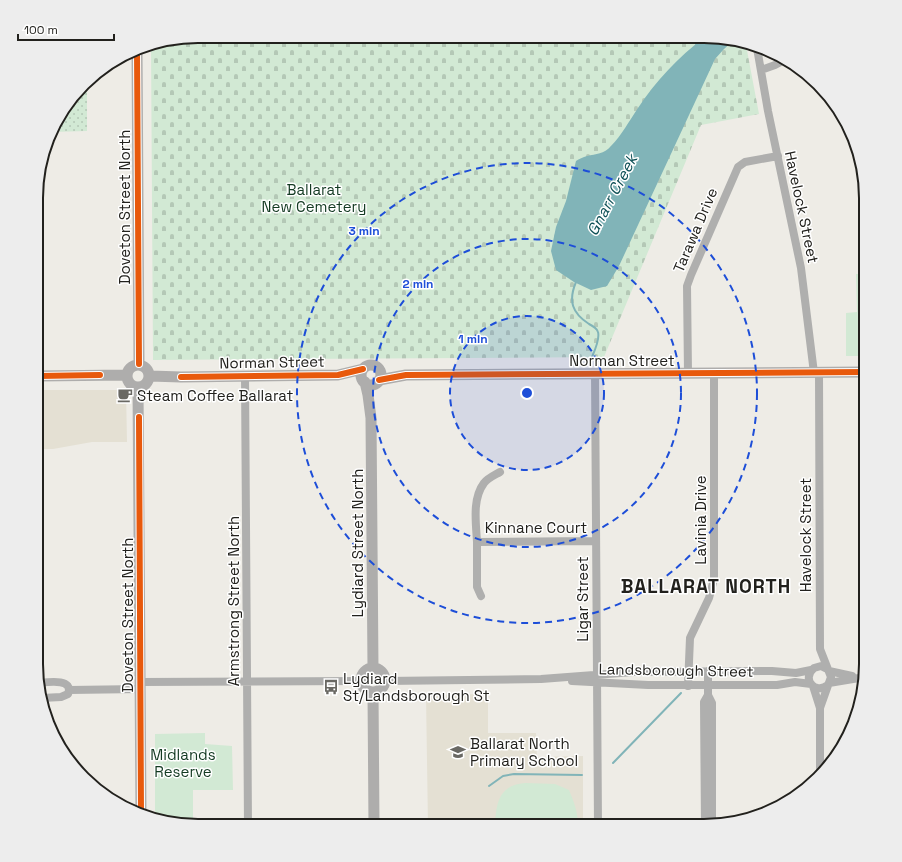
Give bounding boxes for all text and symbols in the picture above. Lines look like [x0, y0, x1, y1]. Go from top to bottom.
scale bar [18, 16, 114, 42]
text: 100 m [24, 22, 58, 38]
street label: Doveton Street North [115, 130, 134, 284]
water label: Gnarr Creek [582, 149, 643, 239]
street label: Havelock Street [781, 149, 823, 265]
park label: Ballarat New Cemetery [262, 180, 366, 216]
street label: Tarawa Drive [669, 185, 721, 275]
text: 3 min [348, 223, 380, 239]
text: 2 min [402, 276, 434, 292]
text: 1 min [458, 331, 488, 347]
street label: Norman Street [569, 351, 675, 370]
street label: Norman Street [219, 352, 325, 372]
cafe icon: Steam Coffee Ballarat [116, 386, 134, 404]
place label: Steam Coffee Ballarat [137, 386, 293, 405]
centre of rings [520, 386, 534, 400]
street label: Lydiard Street North [348, 469, 367, 617]
street label: Lavinia Drive [691, 475, 710, 565]
street label: Havelock Street [796, 478, 815, 592]
street label: Armstrong Street North [224, 516, 243, 686]
street label: Kinnane Court [485, 518, 587, 537]
street label: Doveton Street North [118, 538, 137, 692]
street label: Ligar Street [573, 556, 592, 642]
district label: BALLARAT NORTH [621, 574, 791, 599]
street label: Landsborough Street [598, 659, 754, 681]
place label: Lydiard St/Landsborough St [343, 669, 490, 705]
bus stop icon: Lydiard St/Landsborough St [322, 678, 340, 696]
place label: Ballarat North Primary School [470, 734, 578, 770]
school or university icon: Ballarat North Primary School [449, 743, 467, 761]
park label: Midlands Reserve [150, 745, 216, 781]

